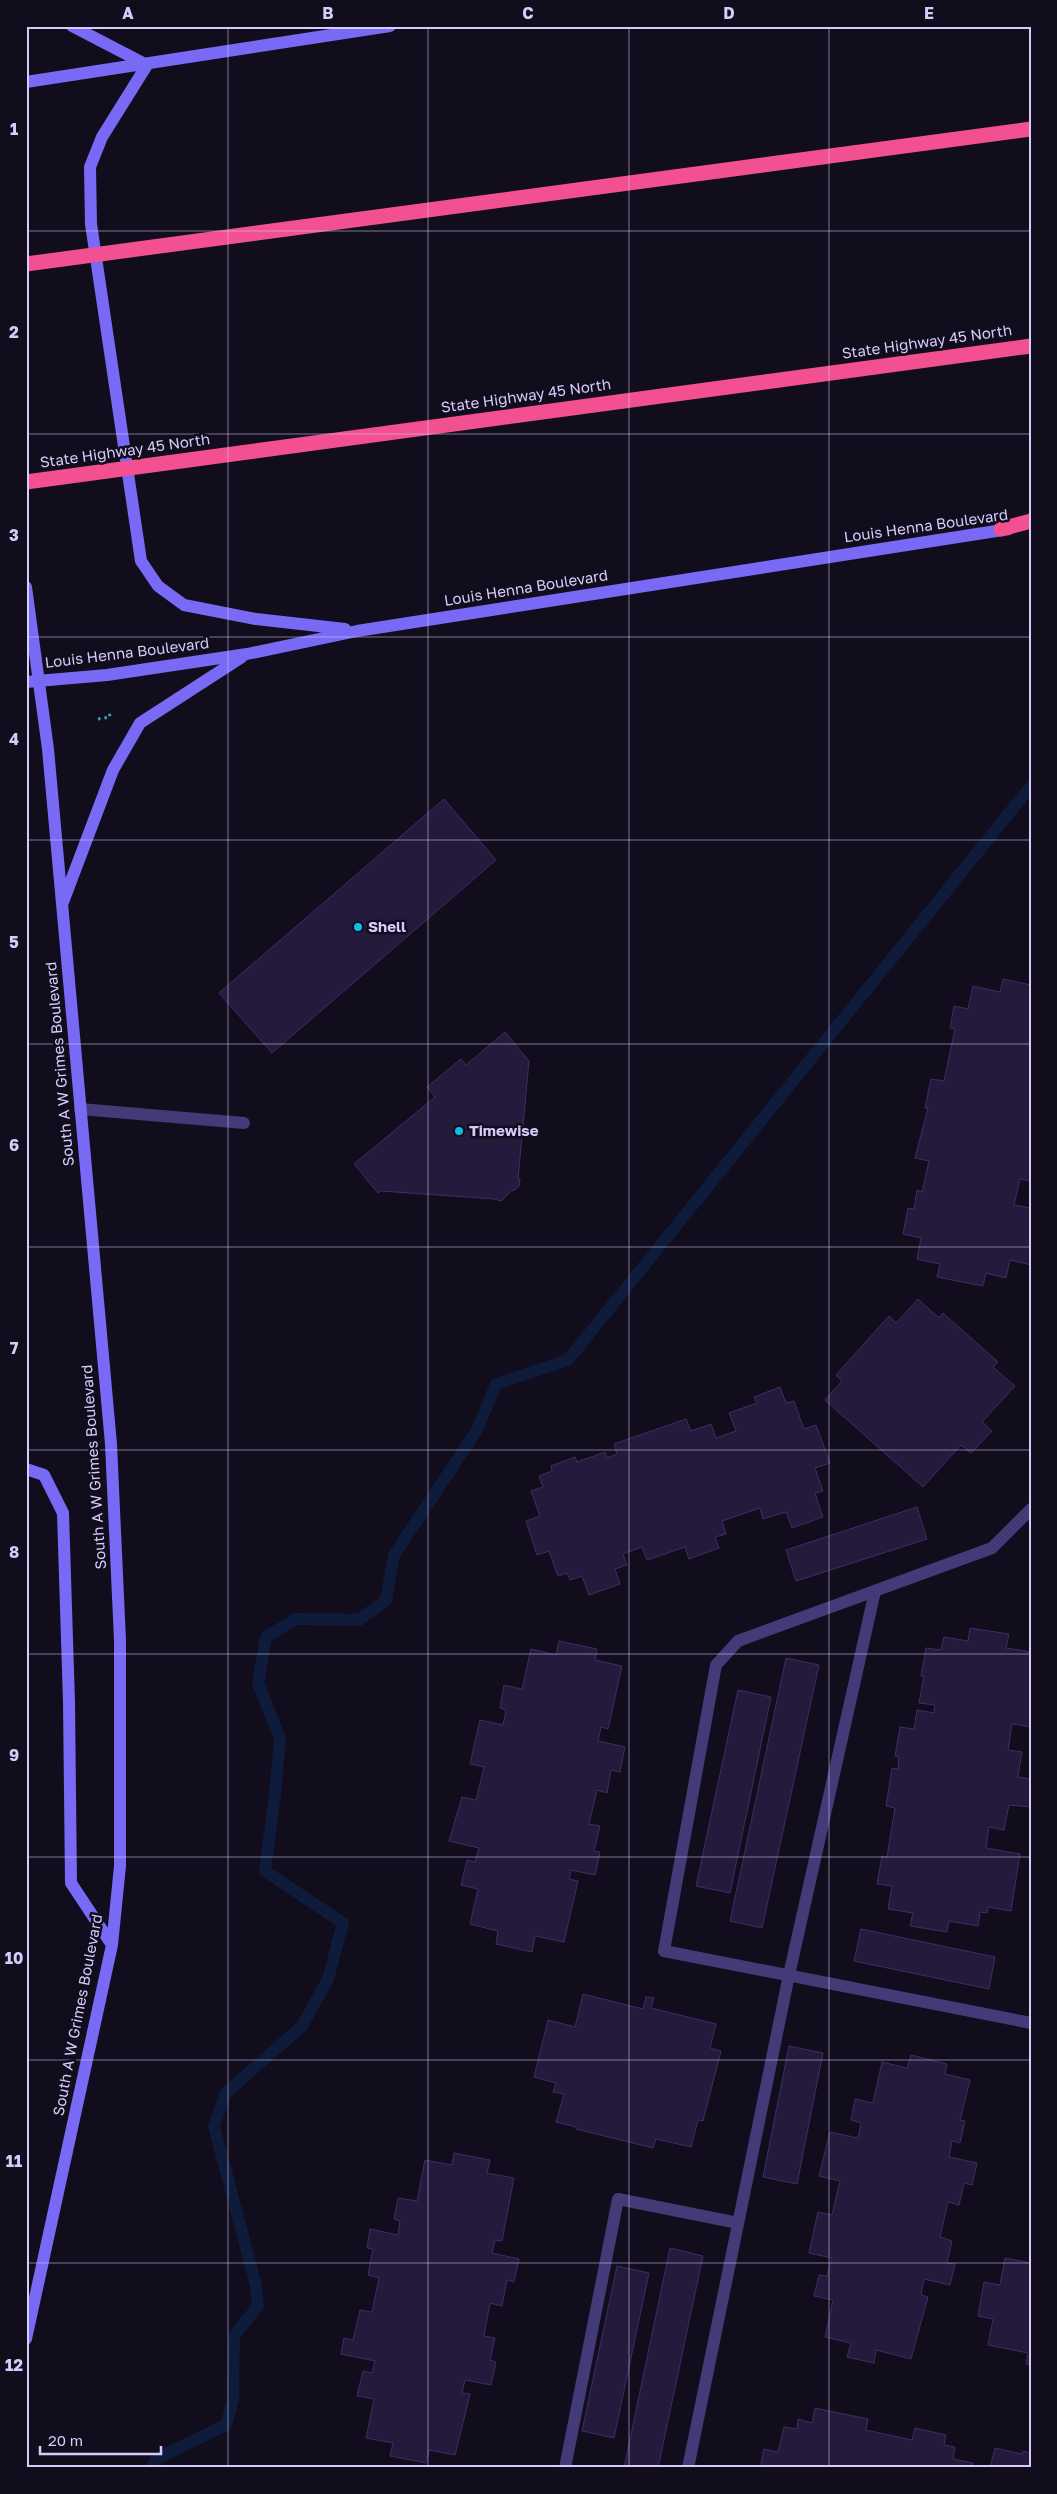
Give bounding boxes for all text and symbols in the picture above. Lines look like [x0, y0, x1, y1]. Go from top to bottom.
text: A [122, 3, 134, 23]
text: B [322, 3, 334, 23]
text: C [522, 3, 534, 23]
text: D [723, 3, 735, 23]
text: E [924, 3, 934, 23]
text: 1 [10, 119, 18, 139]
street label: State Highway 45 North [841, 320, 1013, 362]
text: 2 [9, 322, 19, 342]
street label: State Highway 45 North [440, 374, 612, 416]
street label: State Highway 45 North [39, 429, 211, 471]
street label: Louis Henna Boulevard [843, 505, 1009, 545]
text: 3 [9, 525, 19, 545]
street label: Louis Henna Boulevard [443, 565, 609, 609]
street label: Louis Henna Boulevard [44, 633, 210, 671]
text: 4 [9, 729, 19, 749]
place label: Shell [368, 917, 406, 935]
marker: Shell [352, 921, 364, 933]
text: 5 [9, 932, 19, 952]
street label: South A W Grimes Boulevard [41, 961, 77, 1167]
place label: Timewise [469, 1121, 539, 1139]
marker: Timewise [453, 1125, 465, 1137]
text: 6 [9, 1135, 19, 1155]
text: 7 [10, 1338, 19, 1358]
street label: South A W Grimes Boulevard [77, 1364, 109, 1570]
text: 8 [9, 1542, 19, 1562]
text: 9 [9, 1745, 19, 1765]
street label: South A W Grimes Boulevard [49, 1912, 105, 2117]
text: 10 [5, 1948, 23, 1968]
text: 11 [6, 2151, 22, 2171]
text: 12 [5, 2355, 23, 2375]
scale bar [40, 2424, 161, 2456]
text: 20 m [48, 2431, 83, 2449]

